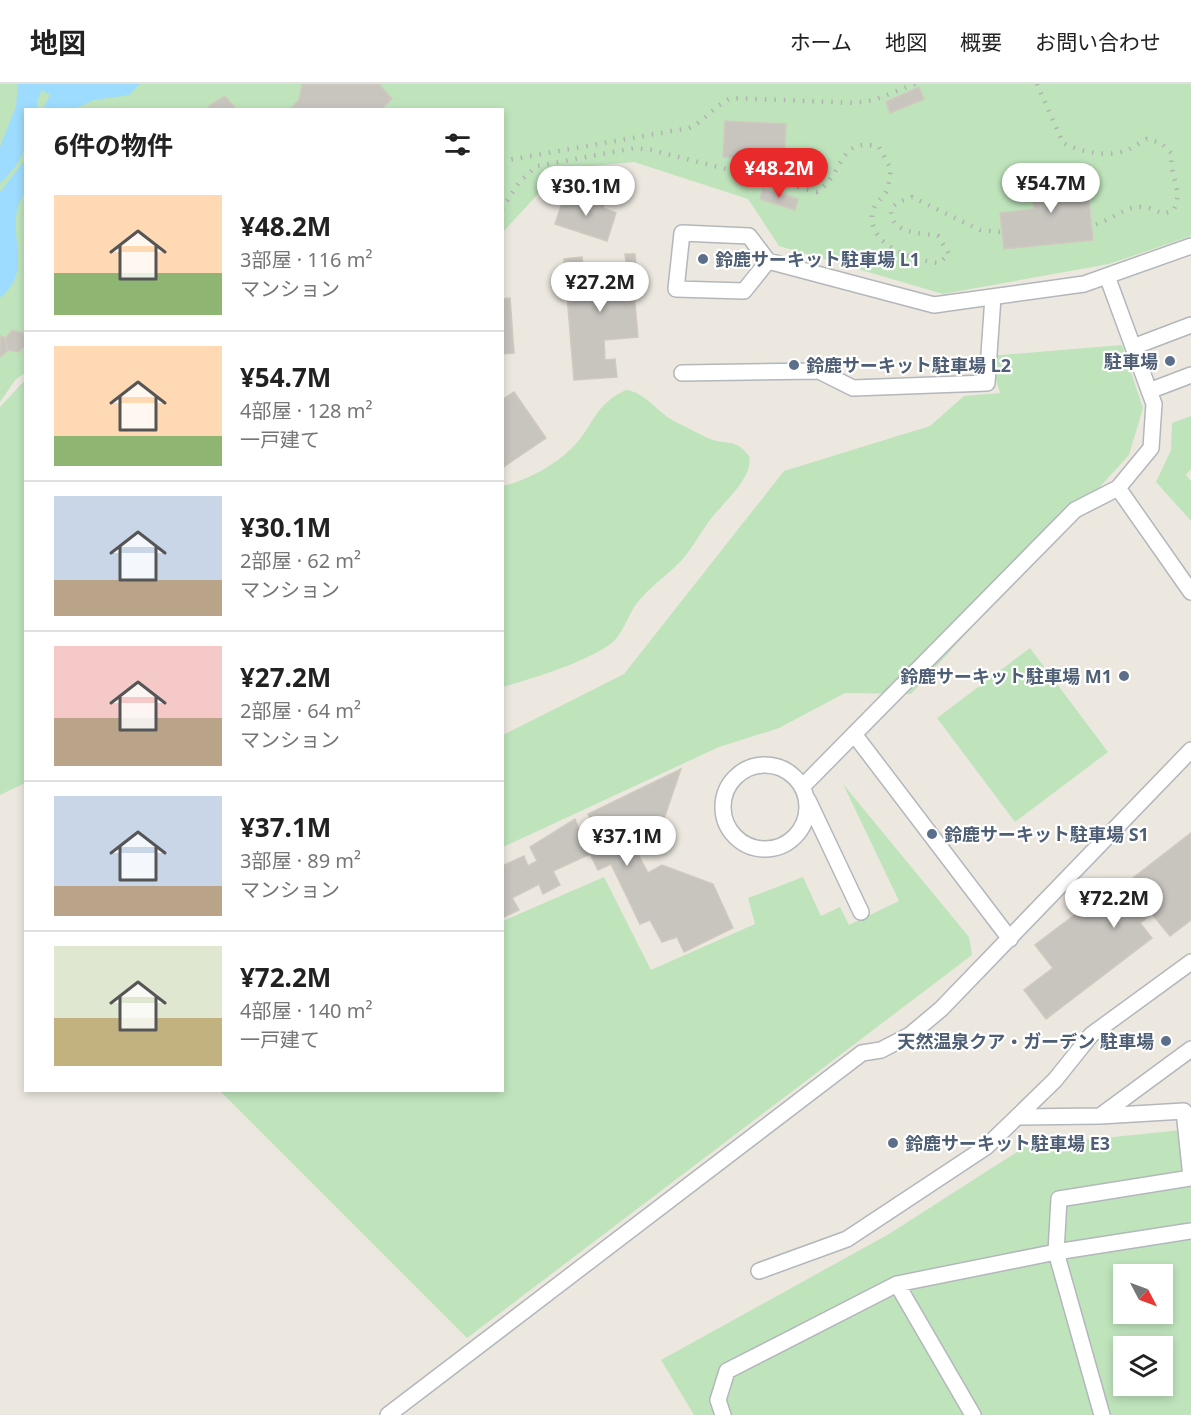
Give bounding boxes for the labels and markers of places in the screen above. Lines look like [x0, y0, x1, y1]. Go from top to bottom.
pin: ¥48.2M [730, 148, 828, 199]
pin: ¥54.7M [1002, 163, 1100, 214]
pin: ¥30.1M [537, 166, 635, 217]
place label: 鈴鹿サーキット駐車場 L1 [715, 247, 920, 271]
marker: 鈴鹿サーキット駐車場 L1 [696, 252, 710, 266]
pin: ¥27.2M [551, 262, 649, 313]
place label: 駐車場 [1104, 349, 1158, 373]
place label: 鈴鹿サーキット駐車場 L2 [806, 353, 1011, 377]
marker: 駐車場 [1163, 354, 1177, 368]
marker: 鈴鹿サーキット駐車場 L2 [787, 358, 801, 372]
place label: 鈴鹿サーキット駐車場 M1 [900, 664, 1112, 688]
marker: 鈴鹿サーキット駐車場 M1 [1117, 669, 1131, 683]
pin: ¥37.1M [578, 816, 676, 867]
place label: 鈴鹿サーキット駐車場 S1 [944, 822, 1149, 846]
marker: 鈴鹿サーキット駐車場 S1 [925, 827, 939, 841]
pin: ¥72.2M [1065, 878, 1163, 929]
place label: 天然温泉クア・ガーデン 駐車場 [897, 1029, 1154, 1053]
marker: 天然温泉クア・ガーデン 駐車場 [1159, 1034, 1173, 1048]
place label: 鈴鹿サーキット駐車場 E3 [905, 1131, 1110, 1155]
marker: 鈴鹿サーキット駐車場 E3 [886, 1136, 900, 1150]

